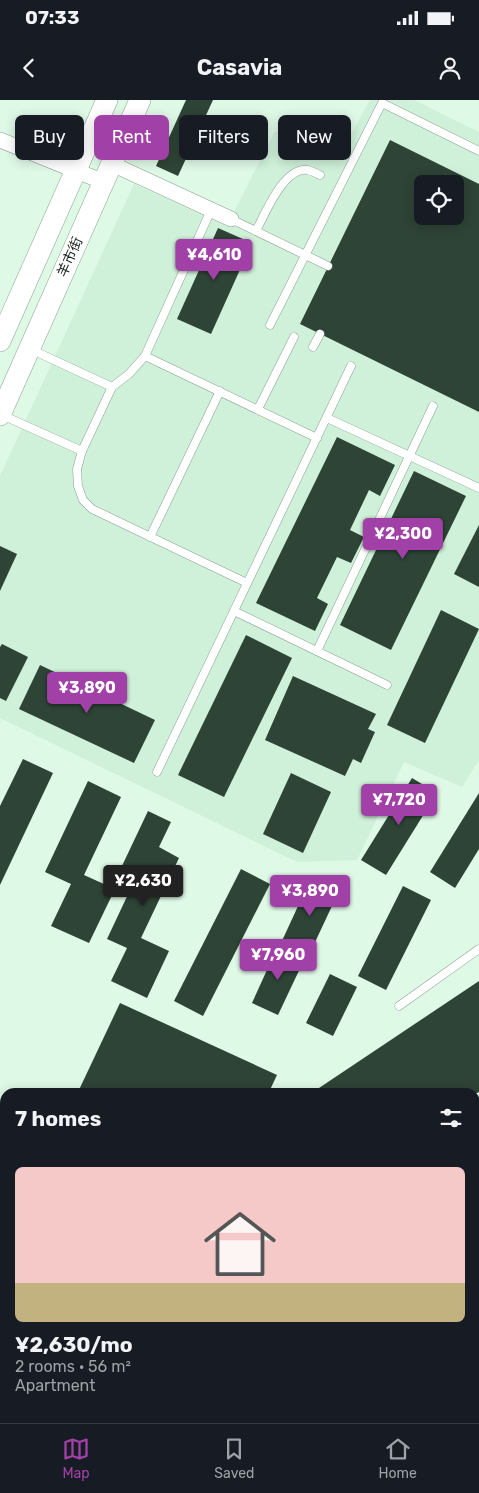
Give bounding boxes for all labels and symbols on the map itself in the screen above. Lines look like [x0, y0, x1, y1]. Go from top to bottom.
street label: 羊市街 [54, 234, 86, 280]
pin: ¥4,610 [173, 238, 255, 281]
pin: ¥2,300 [362, 518, 444, 560]
pin: ¥3,890 [46, 672, 128, 714]
pin: ¥7,720 [358, 784, 440, 826]
pin: ¥2,630 [102, 864, 184, 907]
pin: ¥3,890 [269, 874, 351, 917]
pin: ¥7,960 [237, 938, 319, 981]

